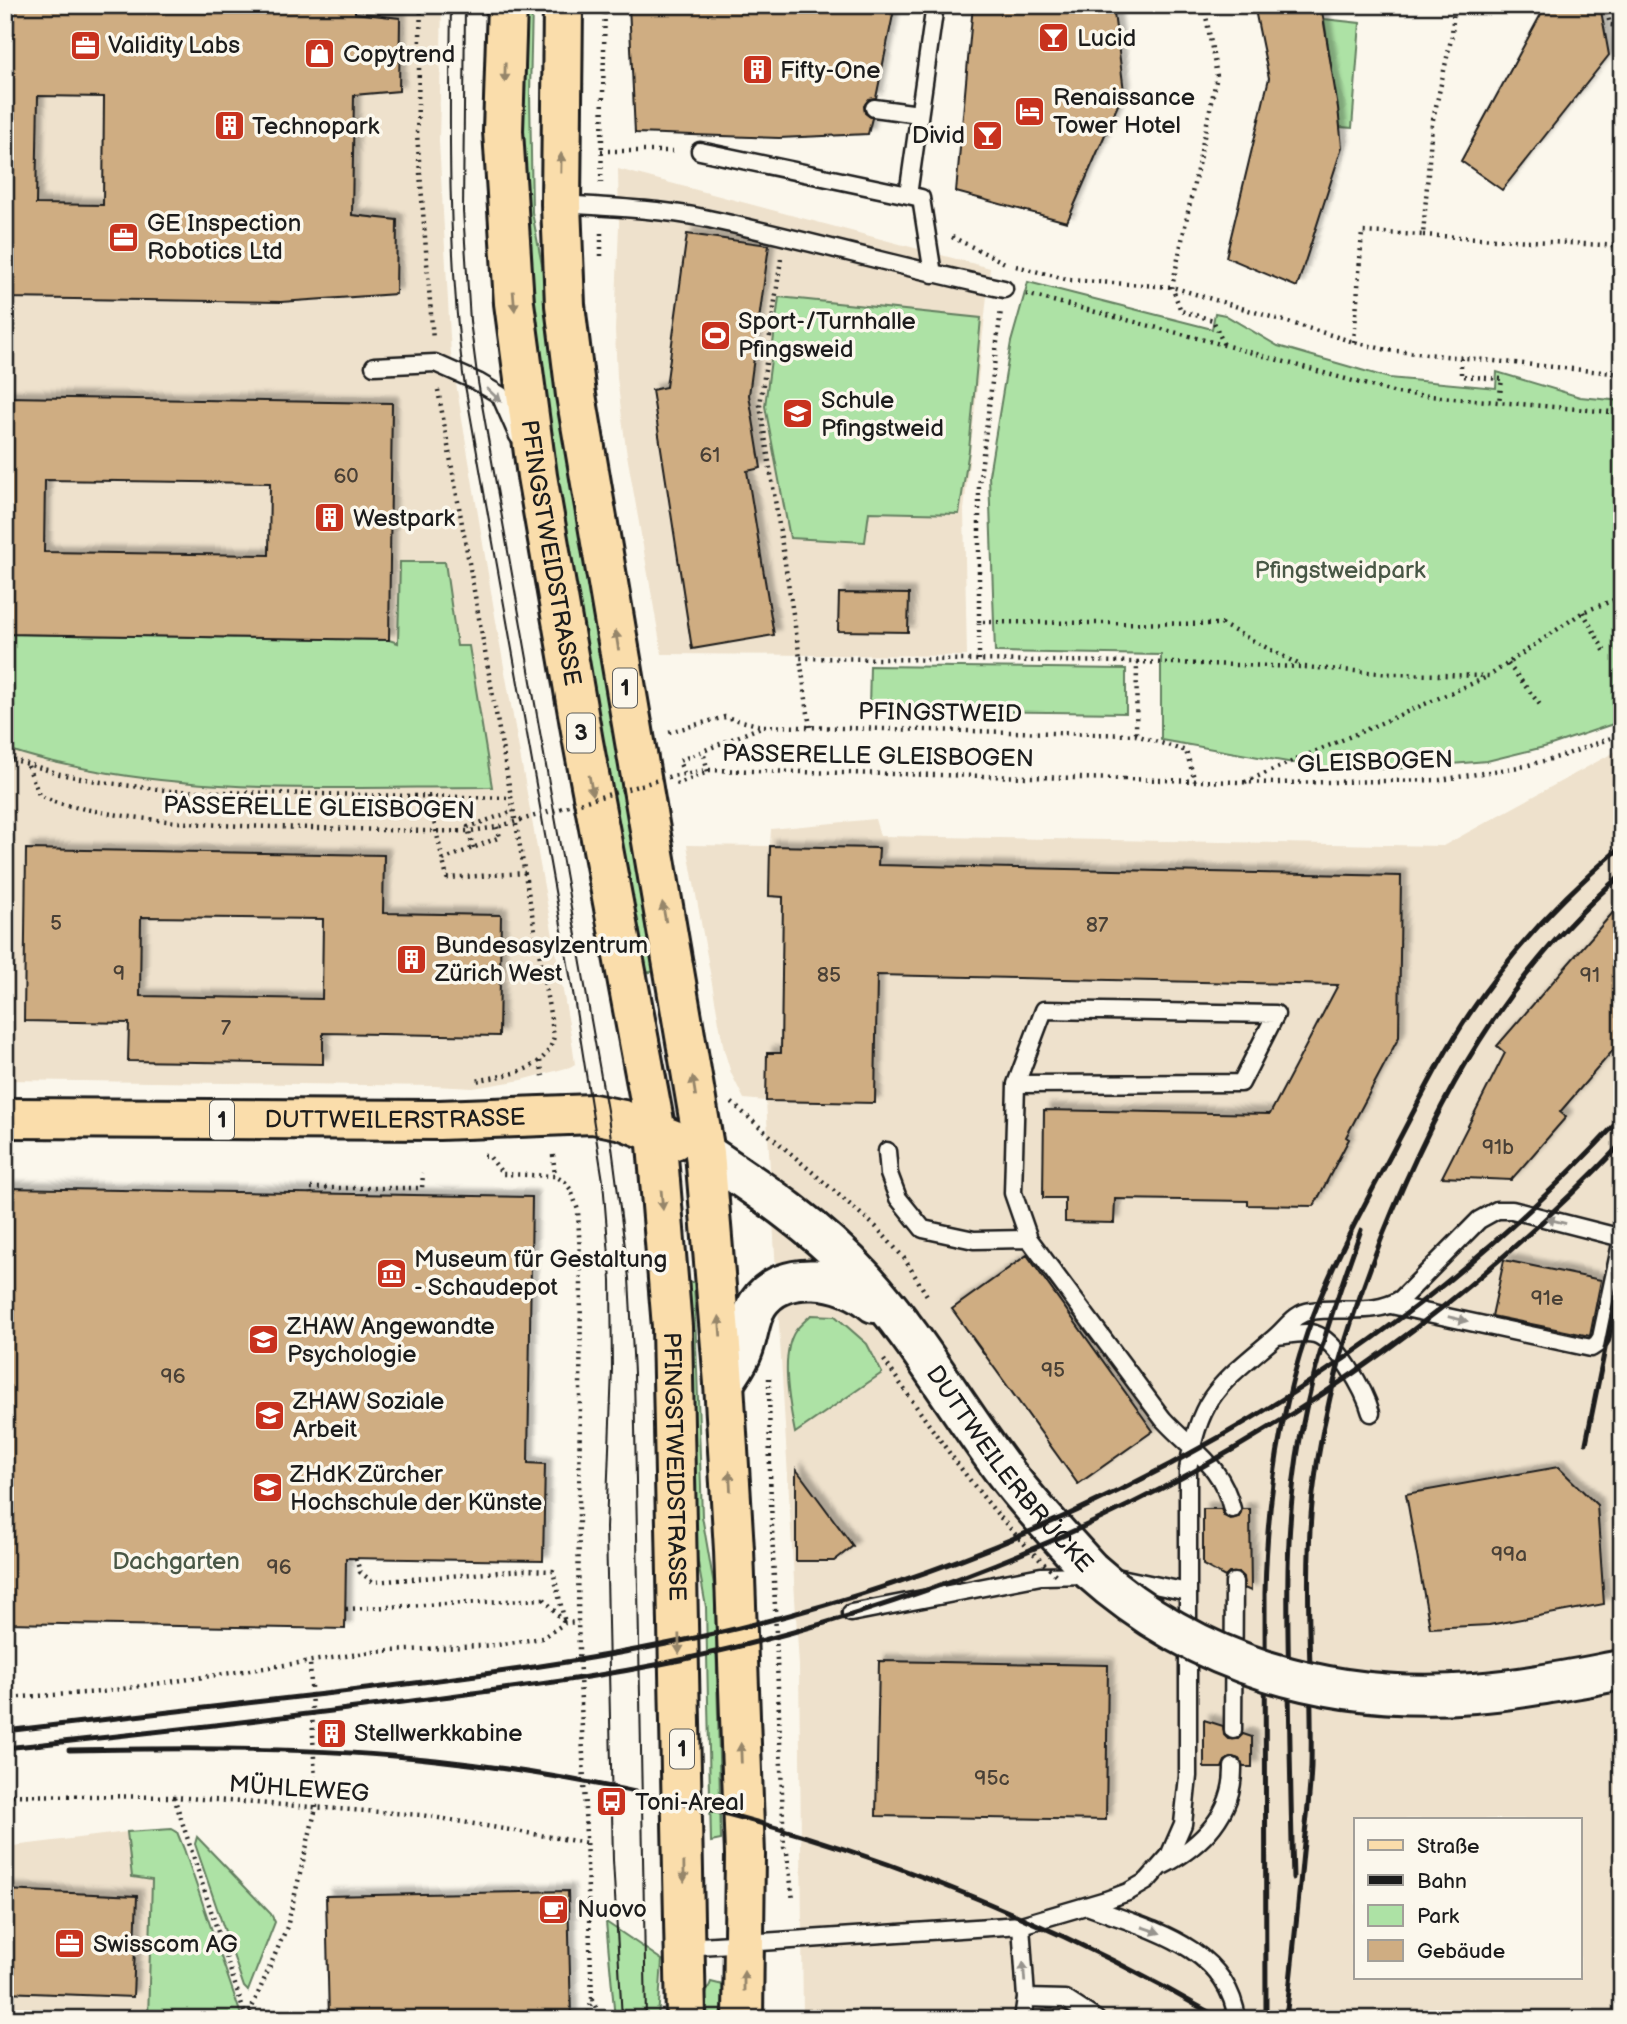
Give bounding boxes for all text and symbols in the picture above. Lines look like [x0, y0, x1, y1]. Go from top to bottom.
bar icon: Lucid [1037, 21, 1071, 55]
place label: Lucid [1077, 24, 1136, 53]
office icon: Validity Labs [68, 28, 102, 62]
place label: Validity Labs [108, 31, 240, 60]
shop icon: Copytrend [303, 37, 337, 71]
place label: Copytrend [343, 40, 455, 69]
building icon: Fifty-One [740, 53, 774, 87]
place label: Fifty-One [780, 56, 880, 85]
one-way arrow [499, 63, 511, 85]
place label: Renaissance Tower Hotel [1053, 83, 1195, 140]
hotel icon: Renaissance Tower Hotel [1013, 94, 1047, 128]
building icon: Technopark [212, 109, 246, 143]
place label: Technopark [252, 112, 380, 141]
bar icon: Divid [971, 118, 1005, 152]
place label: Divid [912, 121, 965, 150]
one-way arrow [555, 152, 567, 174]
place label: GE Inspection Robotics Ltd [147, 209, 301, 266]
office icon: GE Inspection Robotics Ltd [107, 220, 141, 254]
one-way arrow [509, 290, 520, 312]
place label: Sport-/Turnhalle Pfingsweid [738, 307, 916, 364]
sports icon: Sport-/Turnhalle Pfingsweid [698, 318, 732, 352]
one-way arrow [486, 386, 503, 403]
place label: Schule Pfingstweid [821, 386, 944, 443]
school or university icon: Schule Pfingstweid [781, 397, 815, 431]
street label: PFINGSTWEIDSTRASSE [515, 418, 588, 688]
house number: 61 [700, 443, 720, 468]
house number: 60 [333, 464, 359, 489]
building icon: Westpark [313, 501, 347, 535]
place label: Westpark [353, 504, 455, 533]
park label: Pfingstweidpark [1255, 556, 1426, 585]
one-way arrow [611, 629, 622, 651]
road number: 1 [613, 668, 637, 708]
street label: PFINGSTWEID [858, 697, 1022, 729]
road number: 3 [567, 713, 595, 752]
street label: PASSERELLE GLEISBOGEN [722, 739, 1034, 773]
street label: GLEISBOGEN [1297, 745, 1453, 779]
one-way arrow [586, 774, 597, 796]
street label: PASSERELLE GLEISBOGEN [163, 791, 475, 825]
one-way arrow [658, 901, 669, 923]
house number: 5 [50, 911, 62, 936]
house number: 87 [1086, 913, 1109, 938]
place label: Bundesasylzentrum Zürich West [434, 931, 648, 988]
building icon: Bundesasylzentrum Zürich West [395, 942, 429, 976]
house number: 9 [113, 961, 125, 986]
house number: 85 [817, 963, 841, 988]
house number: 91 [1580, 963, 1600, 988]
house number: 7 [221, 1016, 232, 1041]
one-way arrow [688, 1075, 699, 1097]
road number: 1 [210, 1100, 234, 1140]
street label: DUTTWEILERSTRASSE [264, 1102, 526, 1135]
house number: 91b [1482, 1135, 1514, 1160]
one-way arrow [657, 1190, 668, 1212]
one-way arrow [1545, 1215, 1567, 1226]
place label: Museum für Gestaltung - Schaudepot [414, 1245, 667, 1302]
museum icon: Museum für Gestaltung - Schaudepot [374, 1256, 408, 1290]
house number: 91e [1531, 1286, 1563, 1311]
place label: ZHAW Angewandte Psychologie [286, 1312, 495, 1369]
one-way arrow [714, 1314, 725, 1336]
one-way arrow [1447, 1314, 1469, 1325]
school or university icon: ZHAW Angewandte Psychologie [247, 1323, 281, 1357]
street label: PFINGSTWEIDSTRASSE [658, 1332, 692, 1602]
house number: 95 [1041, 1358, 1065, 1383]
street label: DUTTWEILERBRÜCKE [920, 1360, 1099, 1578]
house number: 96 [161, 1364, 186, 1389]
place label: ZHAW Soziale Arbeit [292, 1387, 444, 1444]
school or university icon: ZHAW Soziale Arbeit [253, 1398, 287, 1432]
place label: ZHdK Zürcher Hochschule der Künste [289, 1460, 542, 1517]
one-way arrow [724, 1470, 735, 1492]
school or university icon: ZHdK Zürcher Hochschule der Künste [250, 1471, 284, 1505]
house number: 99a [1491, 1542, 1527, 1567]
park label: Dachgarten [112, 1547, 240, 1576]
house number: 96 [267, 1555, 292, 1580]
one-way arrow [673, 1634, 685, 1656]
building icon: Stellwerkkabine [314, 1716, 348, 1750]
place label: Stellwerkkabine [354, 1719, 523, 1748]
road number: 1 [670, 1730, 694, 1768]
one-way arrow [735, 1742, 746, 1764]
house number: 95c [974, 1766, 1010, 1791]
street label: MÜHLEWEG [228, 1770, 370, 1808]
bus stop icon: Toni-Areal [595, 1785, 629, 1819]
place label: Toni-Areal [635, 1788, 744, 1817]
legend [1354, 1818, 1582, 1979]
text: Straße [1417, 1834, 1479, 1859]
one-way arrow [679, 1861, 690, 1883]
text: Bahn [1417, 1869, 1467, 1894]
cafe icon: Nuovo [537, 1892, 571, 1926]
place label: Nuovo [577, 1895, 647, 1924]
text: Park [1417, 1904, 1460, 1929]
one-way arrow [1140, 1925, 1161, 1936]
office icon: Swisscom AG [53, 1927, 87, 1961]
place label: Swisscom AG [93, 1930, 238, 1959]
text: Gebäude [1417, 1939, 1505, 1964]
one-way arrow [1018, 1961, 1029, 1983]
one-way arrow [738, 1970, 750, 1992]

